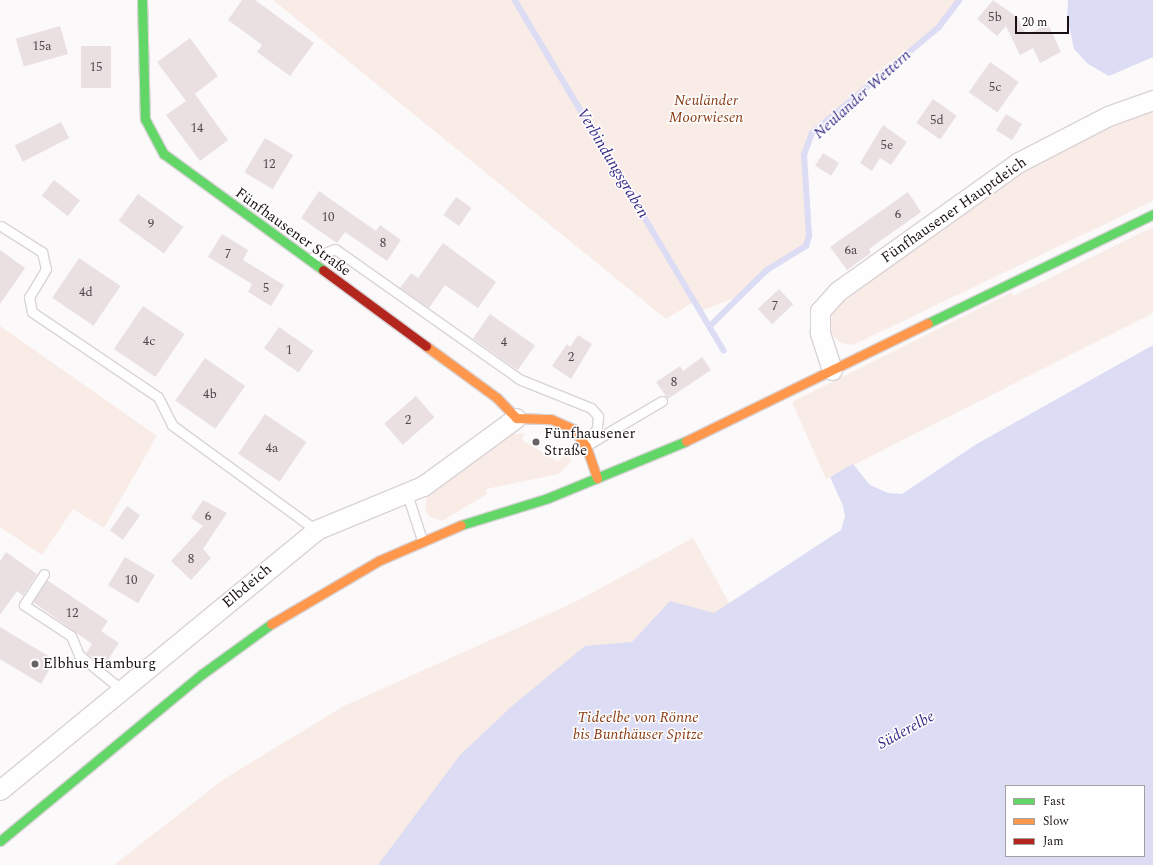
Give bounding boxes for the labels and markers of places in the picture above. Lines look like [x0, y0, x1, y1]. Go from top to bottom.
place label: Fünfhausener Straße [544, 424, 635, 459]
marker: Fünfhausener Straße [531, 437, 541, 447]
place label: Elbhus Hamburg [43, 655, 156, 673]
marker: Elbhus Hamburg [30, 659, 40, 669]

